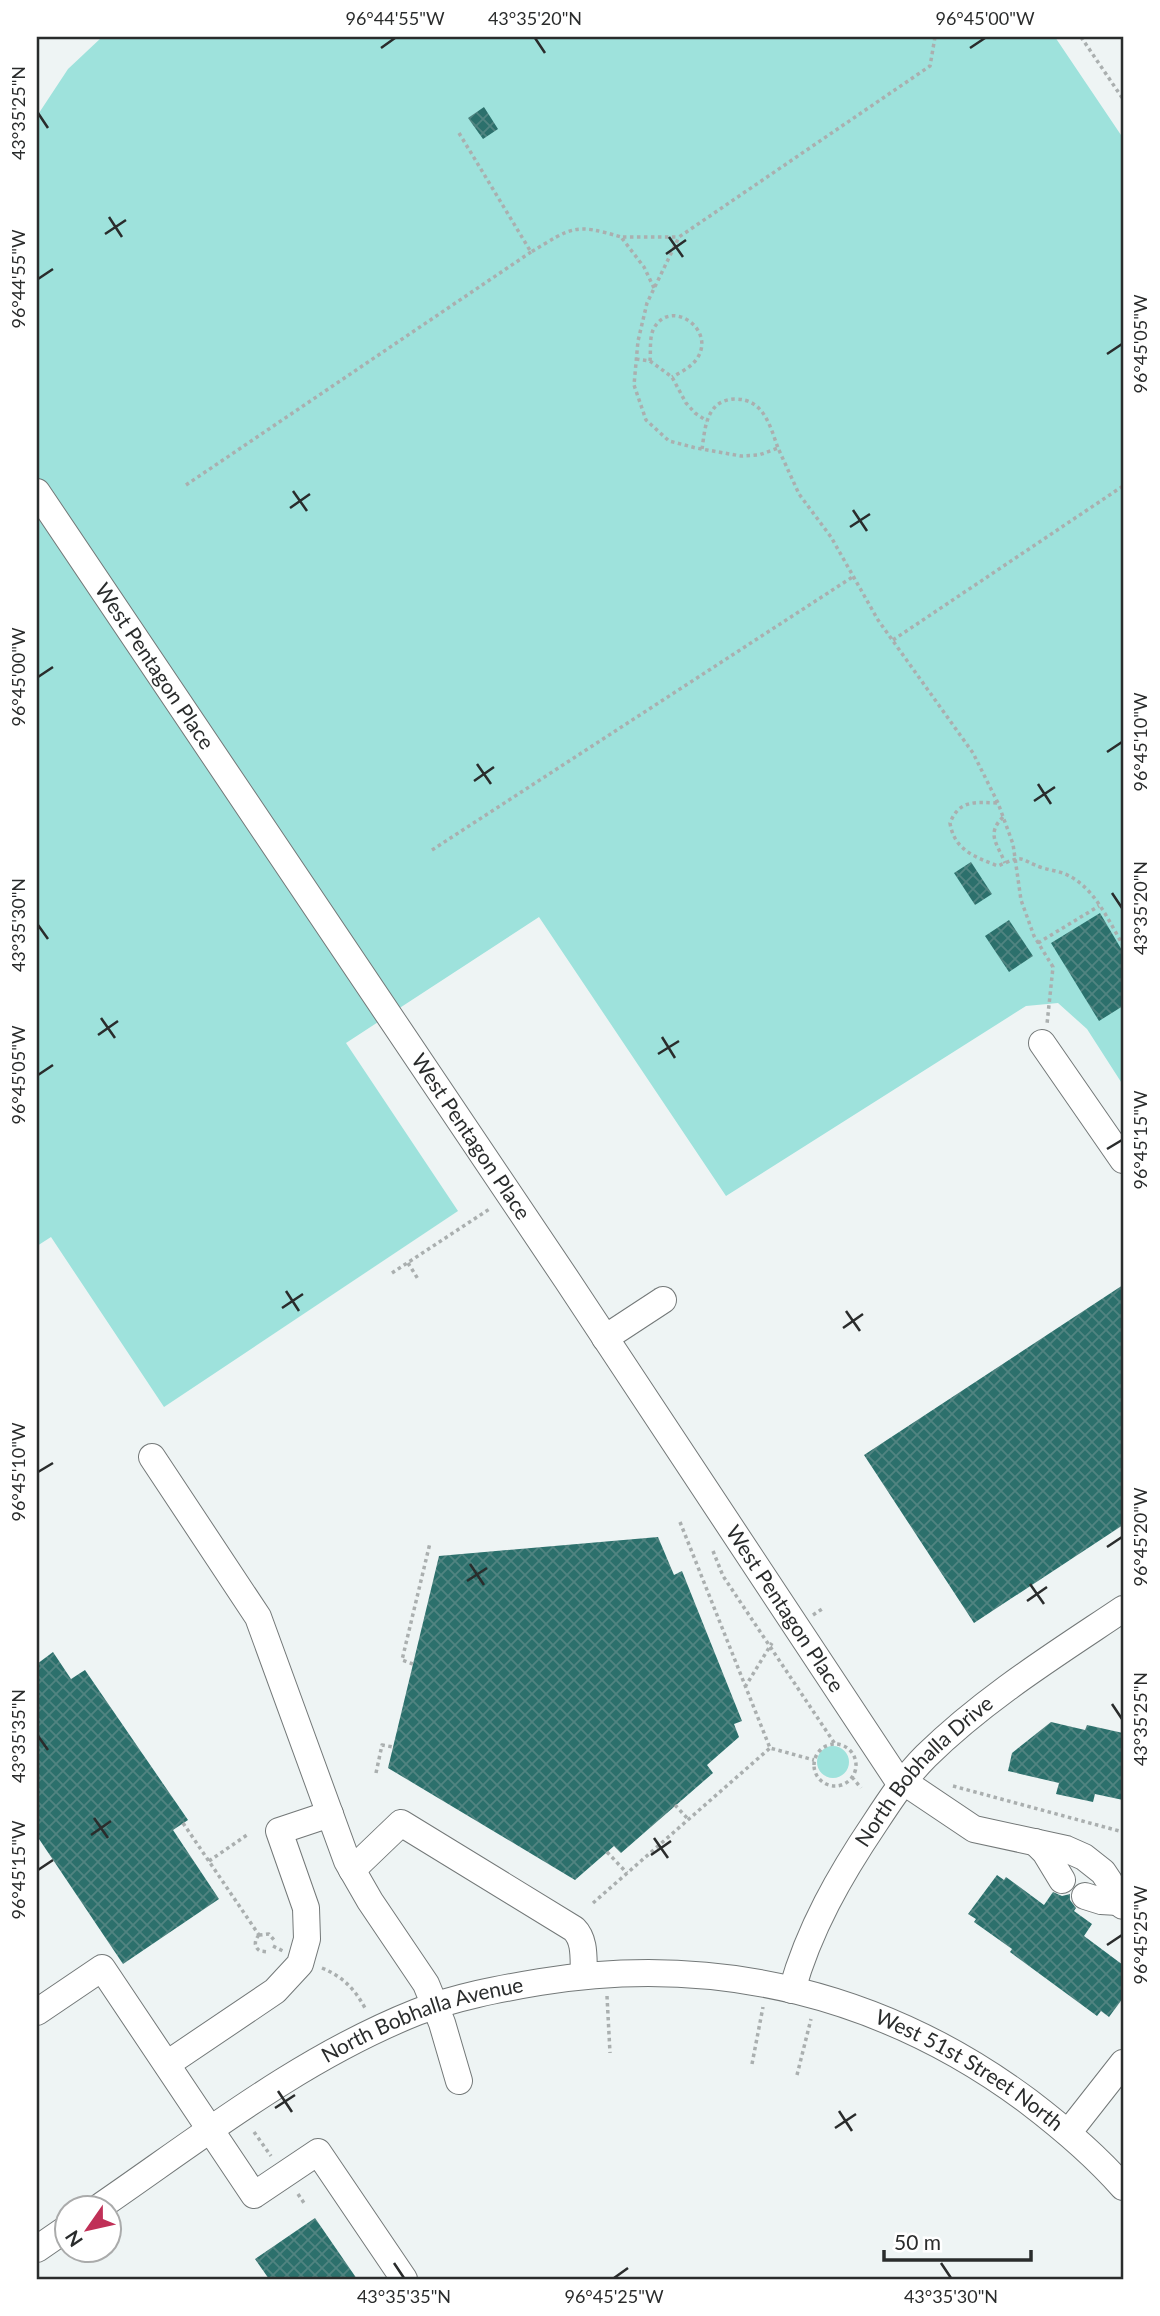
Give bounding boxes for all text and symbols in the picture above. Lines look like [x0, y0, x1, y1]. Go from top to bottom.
text: 96°44'55"W [345, 7, 445, 29]
text: 43°35'20"N [488, 7, 582, 29]
text: 96°45'00"W [935, 7, 1035, 29]
text: 43°35'25"N [7, 66, 29, 160]
text: 96°44'55"W [7, 229, 29, 329]
text: 96°45'05"W [1129, 294, 1151, 394]
street label: West Pentagon Place [91, 578, 220, 753]
text: 96°45'00"W [7, 627, 29, 727]
text: 96°45'10"W [1129, 692, 1151, 792]
text: 43°35'20"N [1129, 861, 1151, 955]
text: 43°35'30"N [7, 878, 29, 972]
text: 96°45'05"W [7, 1025, 29, 1125]
street label: West Pentagon Place [407, 1048, 537, 1224]
text: 96°45'15"W [1129, 1090, 1151, 1190]
text: 96°45'10"W [7, 1422, 29, 1522]
text: 96°45'20"W [1129, 1487, 1151, 1587]
street label: West Pentagon Place [722, 1520, 850, 1696]
text: 43°35'25"N [1129, 1672, 1151, 1766]
text: 43°35'35"N [7, 1689, 29, 1783]
street label: North Bobhalla Drive [849, 1690, 997, 1851]
text: 96°45'15"W [7, 1820, 29, 1920]
text: 96°45'25"W [1129, 1885, 1151, 1985]
street label: North Bobhalla Avenue [316, 1971, 525, 2067]
street label: West 51st Street North [872, 2003, 1069, 2135]
north arrow [52, 2194, 122, 2264]
scale bar [884, 2218, 1030, 2262]
text: N [60, 2226, 87, 2251]
text: 50 m [894, 2229, 941, 2254]
text: 43°35'35"N [357, 2285, 451, 2307]
text: 96°45'25"W [564, 2285, 664, 2307]
text: 43°35'30"N [904, 2285, 998, 2307]

